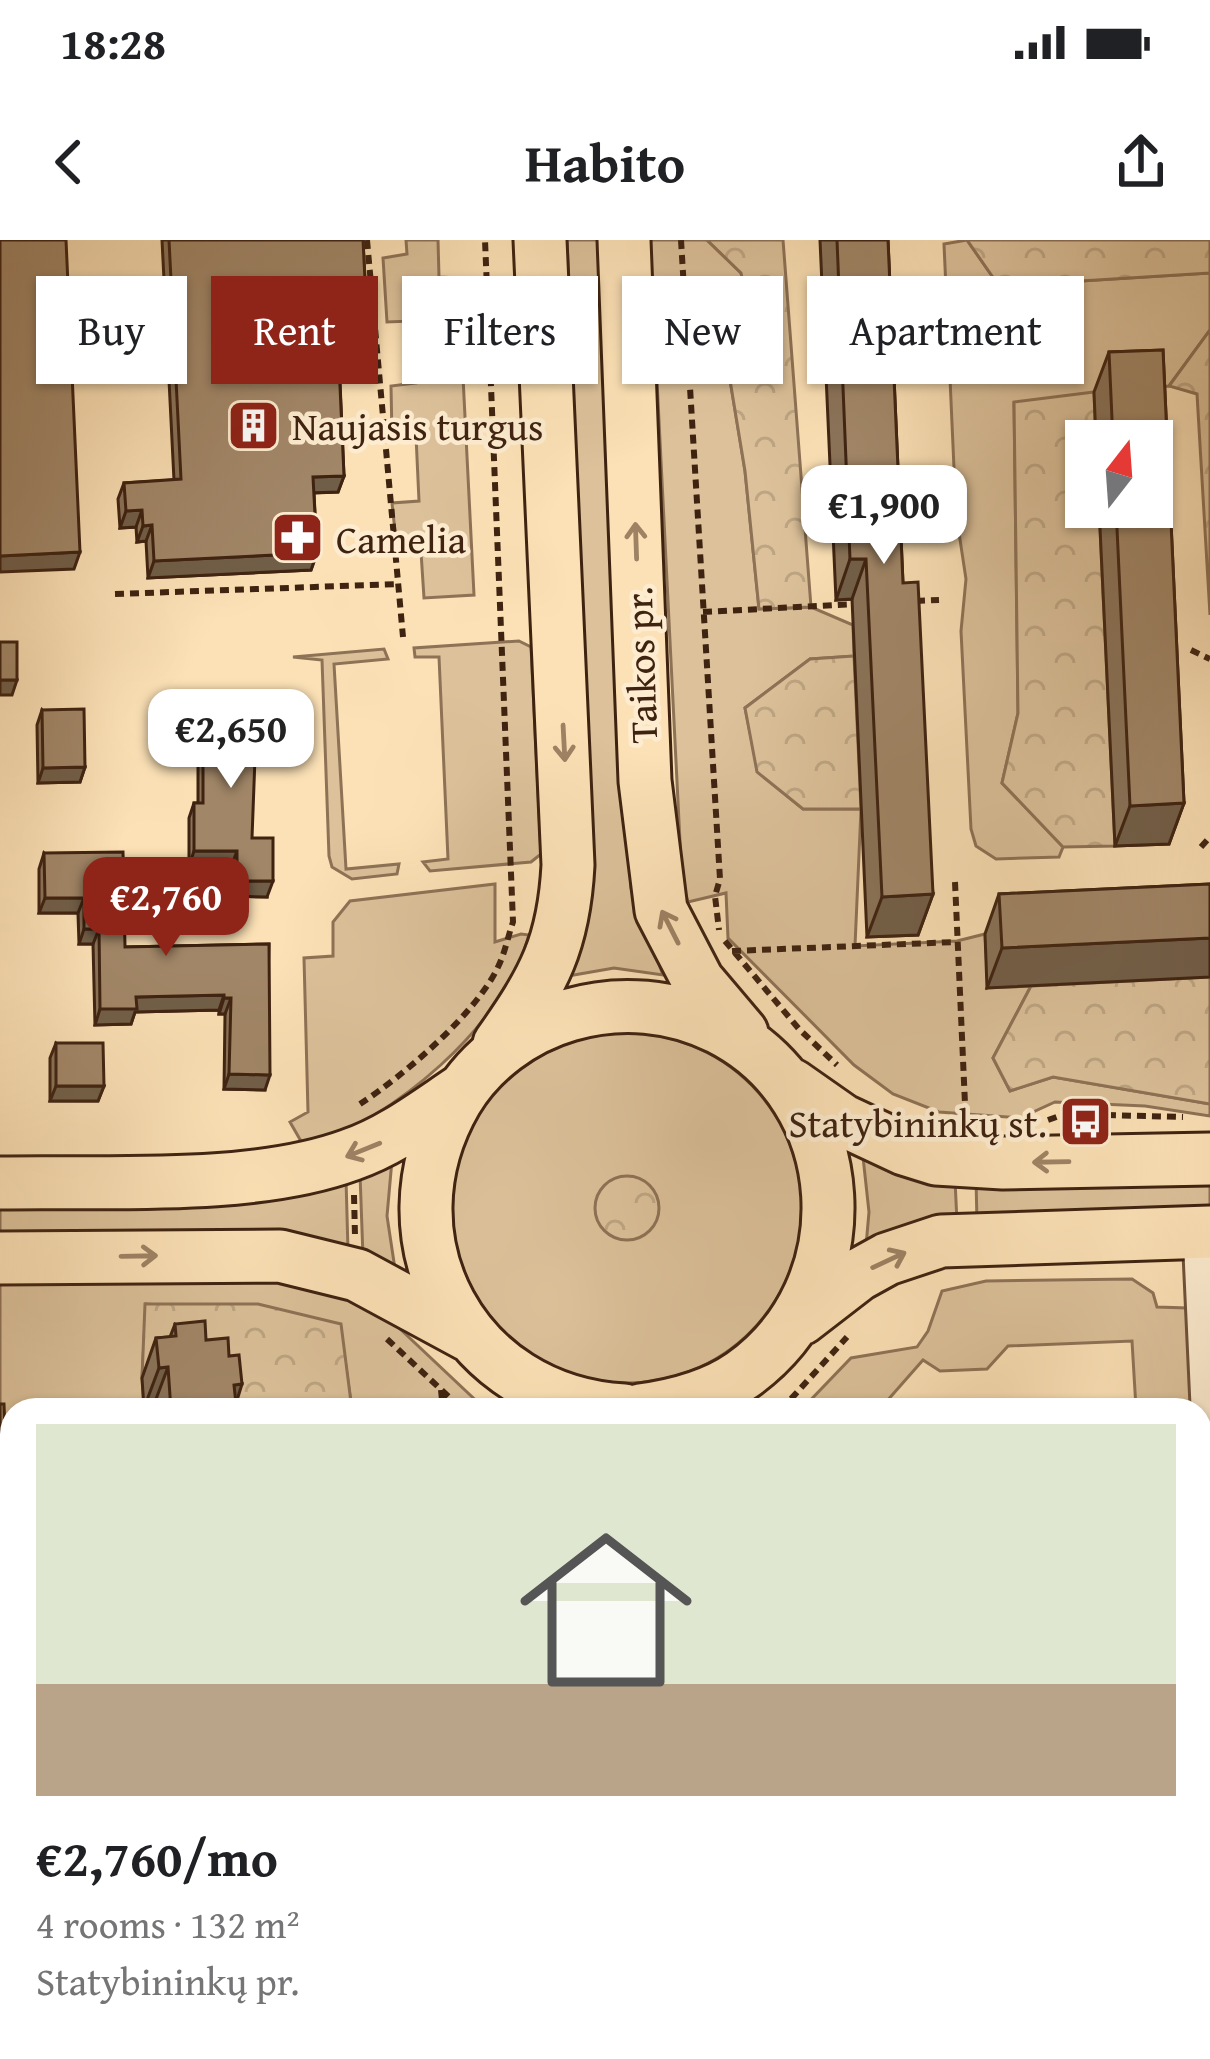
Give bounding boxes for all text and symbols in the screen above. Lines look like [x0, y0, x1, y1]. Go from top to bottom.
text: 18:28 [60, 10, 166, 75]
text: Habito [525, 123, 685, 202]
icon: back [36, 129, 102, 195]
icon: share [1108, 129, 1174, 195]
chip: Buy [36, 276, 187, 384]
chip: Rent [211, 276, 378, 384]
chip: Filters [402, 276, 598, 384]
chip: New [622, 276, 783, 384]
chip: Apartment [807, 276, 1084, 384]
building icon: Naujasis turgus [225, 397, 281, 453]
place label: Naujasis turgus [292, 397, 543, 454]
north arrow [1065, 420, 1173, 528]
map controls [1065, 420, 1173, 528]
pin: €1,900 [786, 465, 982, 567]
text: €1,900 [828, 475, 940, 532]
pharmacy icon: Camelia [269, 510, 325, 566]
place label: Camelia [336, 510, 467, 567]
one-way arrow [624, 522, 647, 561]
street label: Taikos pr. [609, 586, 671, 744]
pin: €2,650 [133, 689, 329, 791]
text: €2,650 [175, 699, 287, 756]
one-way arrow [553, 723, 576, 762]
pin: €2,760 [68, 857, 264, 959]
text: €2,760 [110, 867, 222, 924]
one-way arrow [657, 910, 680, 946]
place label: Statybininkų st. [788, 1094, 1047, 1151]
bus stop icon: Statybininkų st. [1058, 1094, 1114, 1150]
one-way arrow [345, 1141, 382, 1162]
one-way arrow [1032, 1151, 1071, 1174]
one-way arrow [119, 1245, 158, 1267]
one-way arrow [870, 1247, 906, 1269]
icon: home [498, 1502, 714, 1718]
text: €2,760/mo [36, 1820, 278, 1895]
text: 4 rooms · 132 m² [36, 1895, 300, 1952]
text: Statybininkų pr. [36, 1952, 300, 2009]

